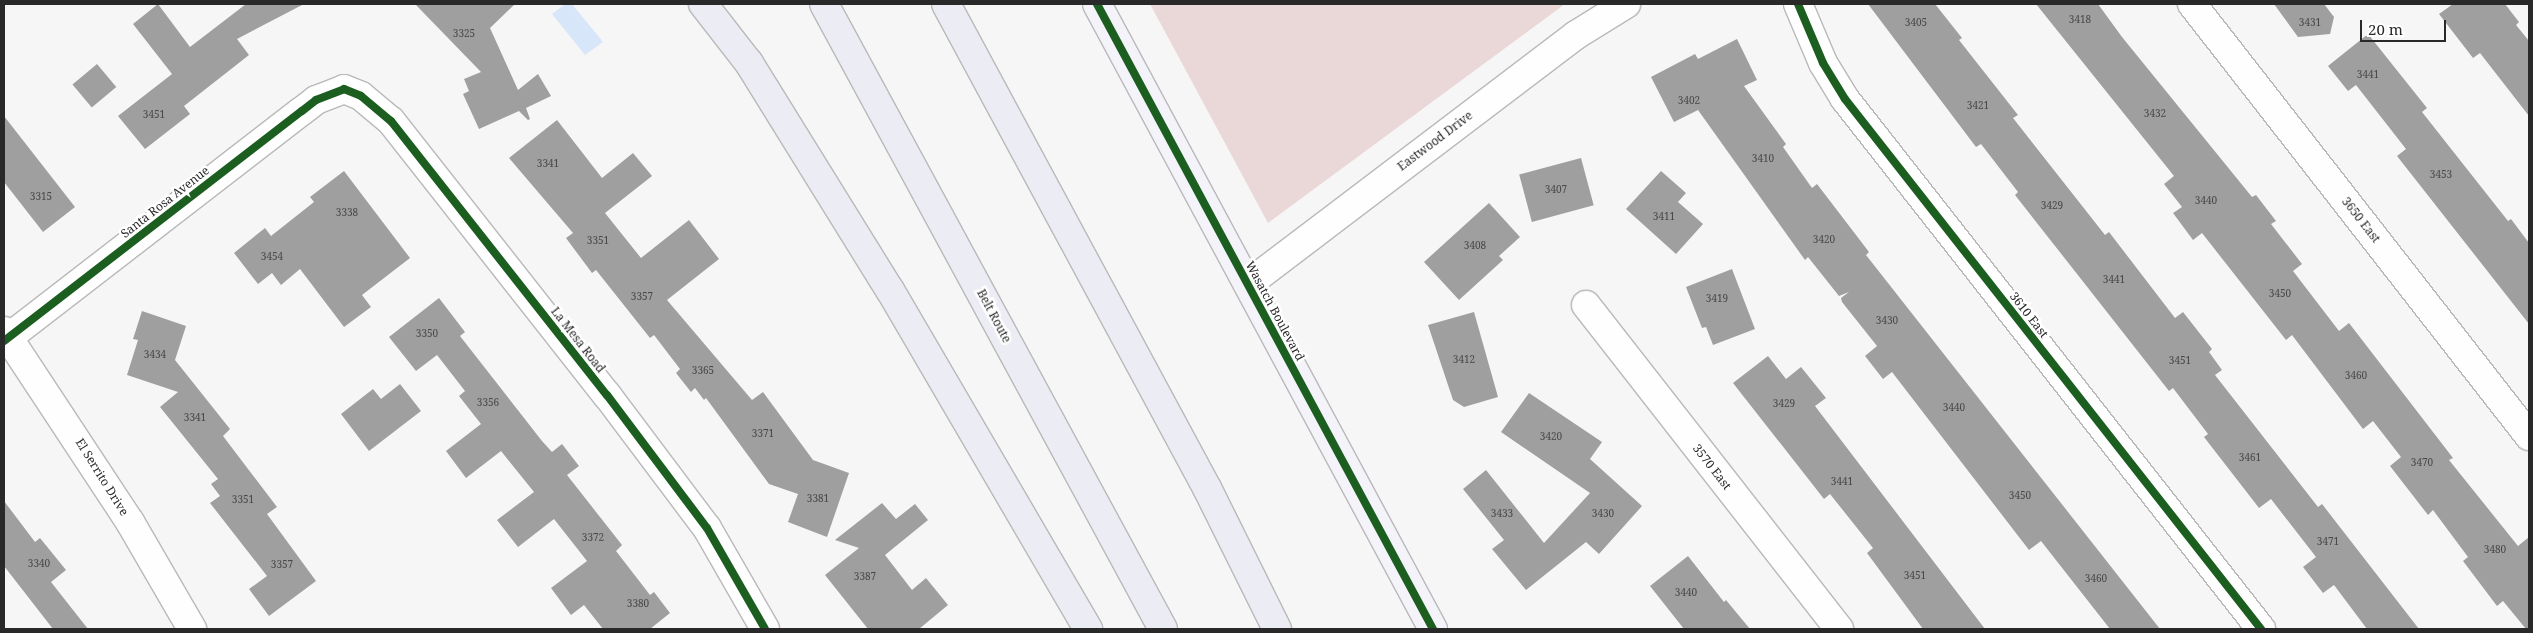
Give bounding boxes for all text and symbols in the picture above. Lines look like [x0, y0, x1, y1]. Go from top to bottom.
scale bar [2363, 10, 2449, 42]
house number: 3418 [2069, 14, 2091, 26]
house number: 3405 [1905, 17, 1927, 29]
house number: 3431 [2299, 17, 2321, 29]
text: 20 m [2368, 19, 2403, 39]
house number: 3325 [453, 28, 475, 40]
house number: 3441 [2357, 69, 2379, 81]
house number: 3402 [1678, 95, 1700, 107]
house number: 3421 [1967, 100, 1989, 112]
street label: Eastwood Drive [1395, 108, 1475, 174]
house number: 3432 [2144, 108, 2166, 120]
house number: 3451 [143, 109, 165, 121]
house number: 3410 [1752, 153, 1774, 165]
house number: 3341 [537, 158, 559, 170]
street label: Santa Rosa Avenue [118, 163, 212, 241]
house number: 3453 [2430, 169, 2452, 181]
house number: 3407 [1545, 184, 1567, 196]
house number: 3315 [30, 191, 52, 203]
street label: 3650 East [2339, 194, 2383, 246]
house number: 3440 [2195, 195, 2217, 207]
house number: 3429 [2041, 200, 2063, 212]
house number: 3338 [336, 207, 358, 219]
house number: 3411 [1653, 211, 1675, 223]
house number: 3420 [1813, 234, 1835, 246]
house number: 3351 [587, 235, 609, 247]
house number: 3408 [1464, 240, 1486, 252]
house number: 3454 [261, 251, 283, 263]
street label: Wasatch Boulevard [1243, 259, 1307, 363]
house number: 3441 [2103, 274, 2125, 286]
street label: Belt Route [974, 287, 1014, 345]
house number: 3450 [2269, 288, 2291, 300]
street label: 3610 East [2007, 289, 2051, 341]
house number: 3357 [631, 291, 653, 303]
house number: 3419 [1706, 293, 1728, 305]
street label: La Mesa Road [548, 304, 608, 376]
house number: 3430 [1876, 315, 1898, 327]
house number: 3350 [416, 328, 438, 340]
house number: 3434 [144, 349, 166, 361]
house number: 3412 [1453, 354, 1475, 366]
house number: 3451 [2169, 355, 2191, 367]
house number: 3365 [692, 365, 714, 377]
house number: 3460 [2345, 370, 2367, 382]
house number: 3356 [477, 397, 499, 409]
house number: 3429 [1773, 398, 1795, 410]
house number: 3440 [1943, 402, 1965, 414]
house number: 3341 [184, 412, 206, 424]
house number: 3371 [752, 428, 774, 440]
house number: 3420 [1540, 431, 1562, 443]
street label: El Serrito Drive [73, 436, 131, 518]
street label: 3570 East [1690, 441, 1734, 493]
house number: 3461 [2239, 452, 2261, 464]
house number: 3470 [2411, 457, 2433, 469]
house number: 3441 [1831, 476, 1853, 488]
house number: 3450 [2009, 490, 2031, 502]
house number: 3381 [807, 493, 829, 505]
house number: 3351 [232, 494, 254, 506]
house number: 3433 [1491, 508, 1513, 520]
house number: 3430 [1592, 508, 1614, 520]
house number: 3372 [582, 532, 604, 544]
house number: 3471 [2317, 536, 2339, 548]
house number: 3480 [2484, 544, 2506, 556]
house number: 3340 [28, 558, 50, 570]
house number: 3357 [271, 559, 293, 571]
house number: 3451 [1904, 570, 1926, 582]
house number: 3387 [854, 571, 876, 583]
house number: 3460 [2085, 573, 2107, 585]
house number: 3440 [1675, 587, 1697, 599]
house number: 3380 [627, 598, 649, 610]

